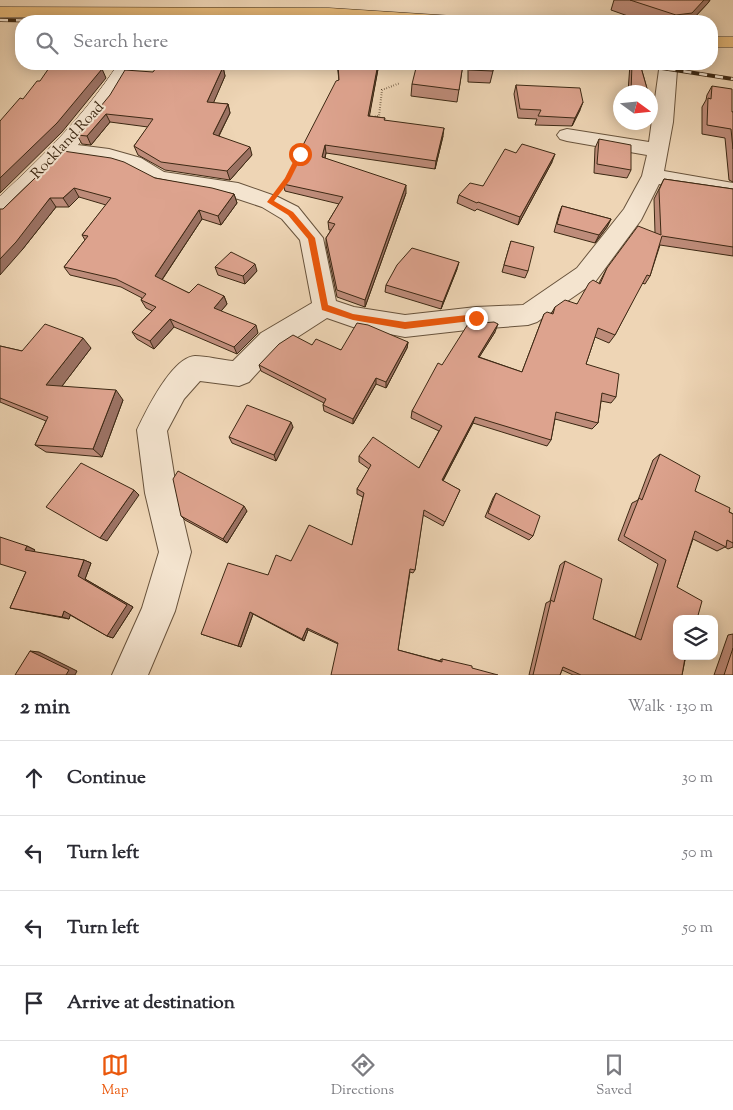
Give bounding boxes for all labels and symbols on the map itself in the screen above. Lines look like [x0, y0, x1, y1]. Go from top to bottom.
north arrow [613, 85, 658, 130]
street label: Rockland Road [27, 97, 110, 184]
route start [289, 143, 312, 166]
route end [465, 307, 488, 330]

